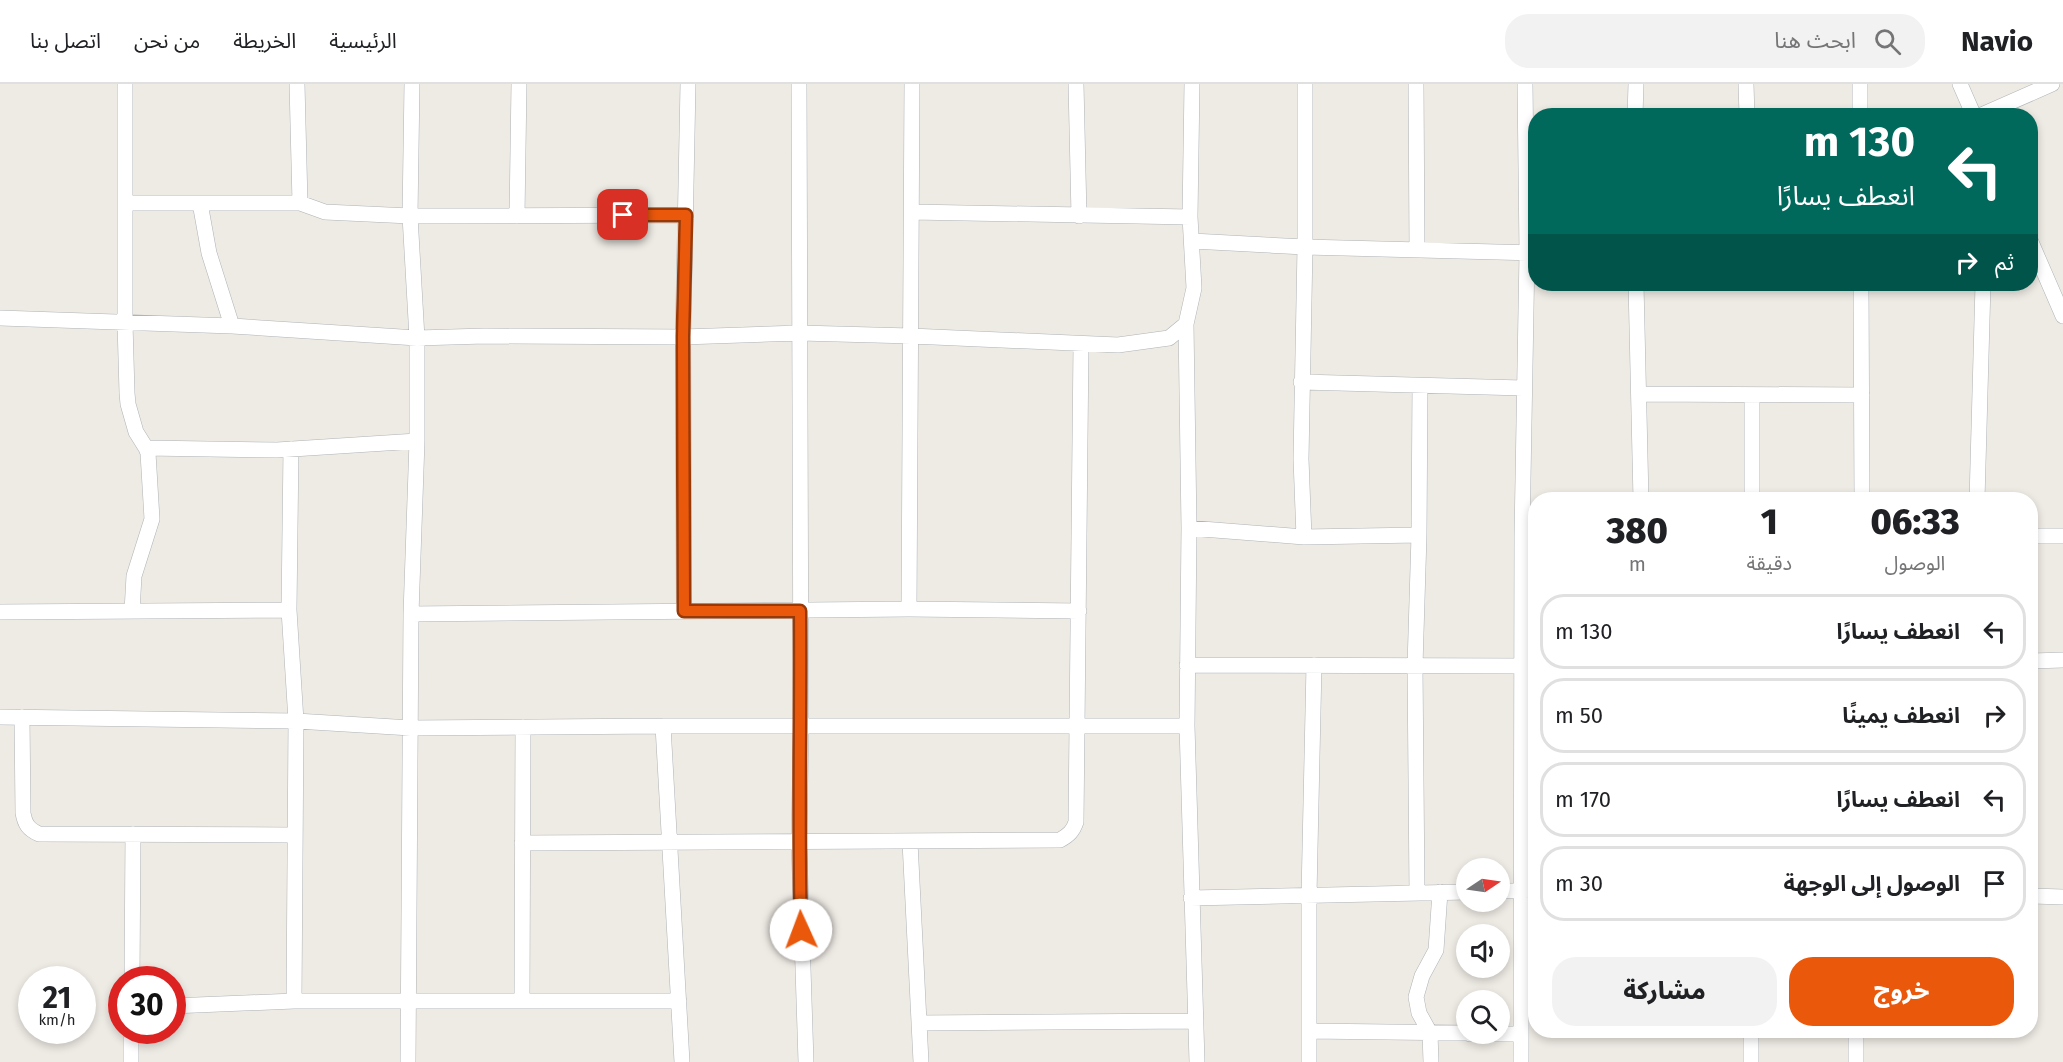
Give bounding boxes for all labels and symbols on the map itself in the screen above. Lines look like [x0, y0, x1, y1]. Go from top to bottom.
pin [597, 189, 648, 240]
north arrow [1456, 858, 1510, 912]
position arrow [769, 898, 833, 962]
speed limit sign: 30 [108, 966, 186, 1044]

